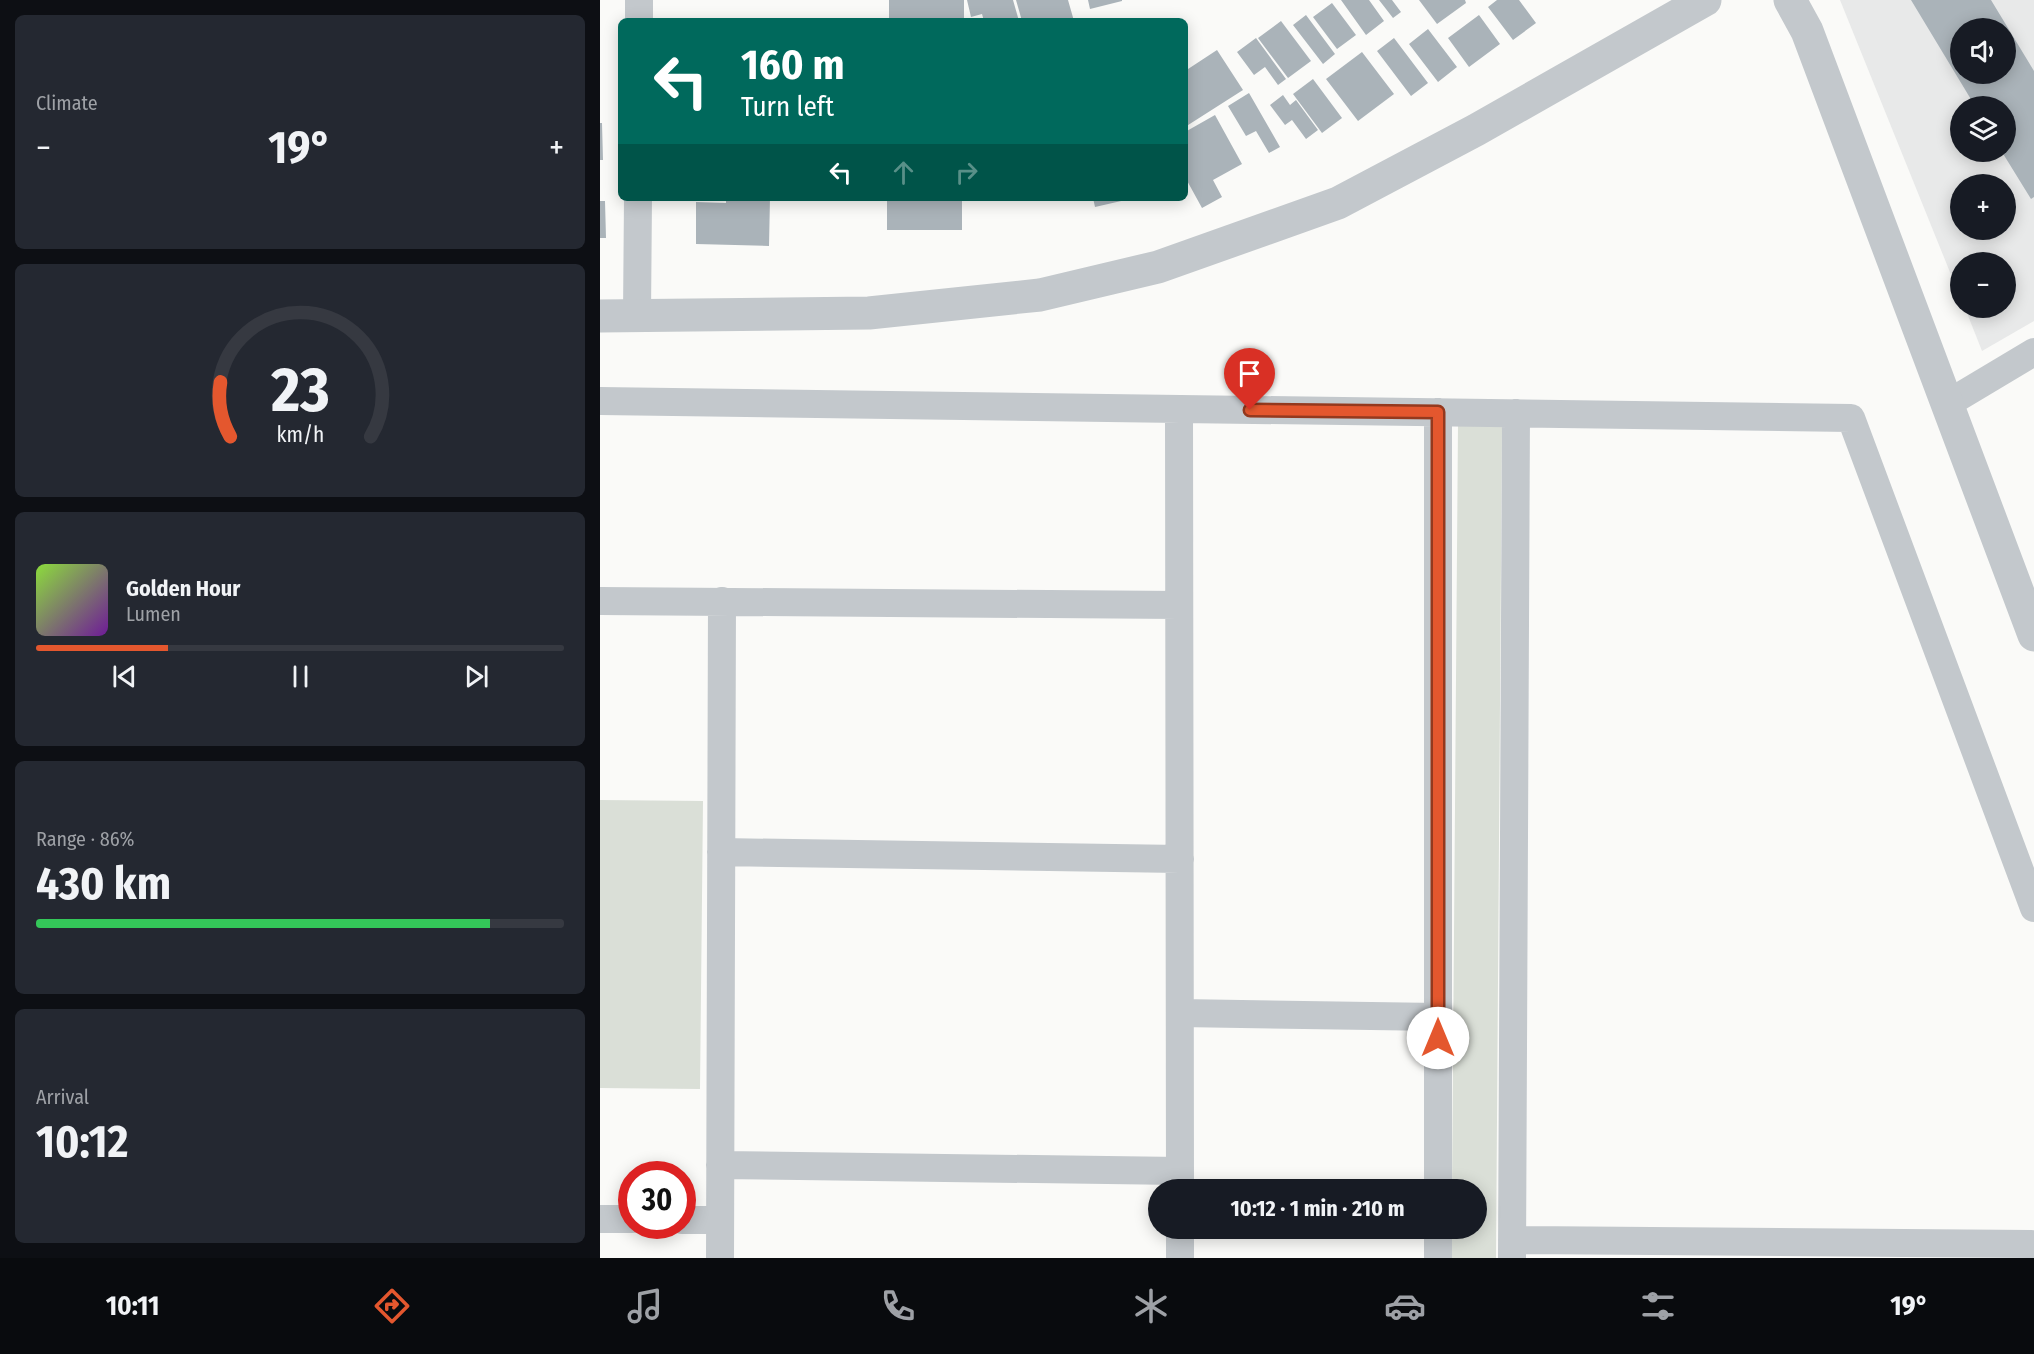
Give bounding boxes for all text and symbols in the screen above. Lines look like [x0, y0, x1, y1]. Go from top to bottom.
map controls [1950, 18, 2016, 318]
button: sound [1950, 18, 2016, 84]
text: 160 m [741, 40, 844, 90]
icon: left [642, 42, 720, 120]
text: Climate [36, 91, 98, 115]
text: Turn left [741, 91, 834, 123]
button: layers [1950, 96, 2016, 162]
text: 19° [268, 121, 332, 175]
text: − [36, 128, 51, 168]
text: + [549, 128, 564, 168]
icon: left [824, 156, 857, 189]
icon: ahead [887, 156, 920, 189]
icon: right [950, 156, 983, 189]
button: + [1950, 174, 2016, 240]
button: − [1950, 252, 2016, 318]
pin [1224, 348, 1275, 410]
text: 23 [270, 354, 329, 429]
icon: arrive [1233, 357, 1266, 390]
text: km/h [276, 423, 324, 449]
text: Golden Hour [126, 575, 240, 602]
text: Lumen [126, 602, 181, 626]
icon: previous [108, 660, 141, 693]
icon: pause [284, 660, 317, 693]
icon: next [460, 660, 493, 693]
text: Range · 86% [36, 827, 135, 851]
text: 430 km [36, 857, 171, 911]
position arrow [1406, 1006, 1470, 1070]
text: Arrival [36, 1085, 89, 1109]
text: 10:12 [36, 1115, 128, 1169]
speed limit sign: 30 [618, 1161, 696, 1239]
text: 10:12 · 1 min · 210 m [1231, 1195, 1404, 1222]
icon: directions [371, 1285, 413, 1327]
icon: music [624, 1285, 666, 1327]
icon: phone [877, 1285, 919, 1327]
icon: climate [1130, 1285, 1172, 1327]
icon: car [1384, 1285, 1426, 1327]
icon: filters [1637, 1285, 1679, 1327]
text: 10:11 [106, 1290, 159, 1322]
text: 19° [1890, 1290, 1928, 1322]

